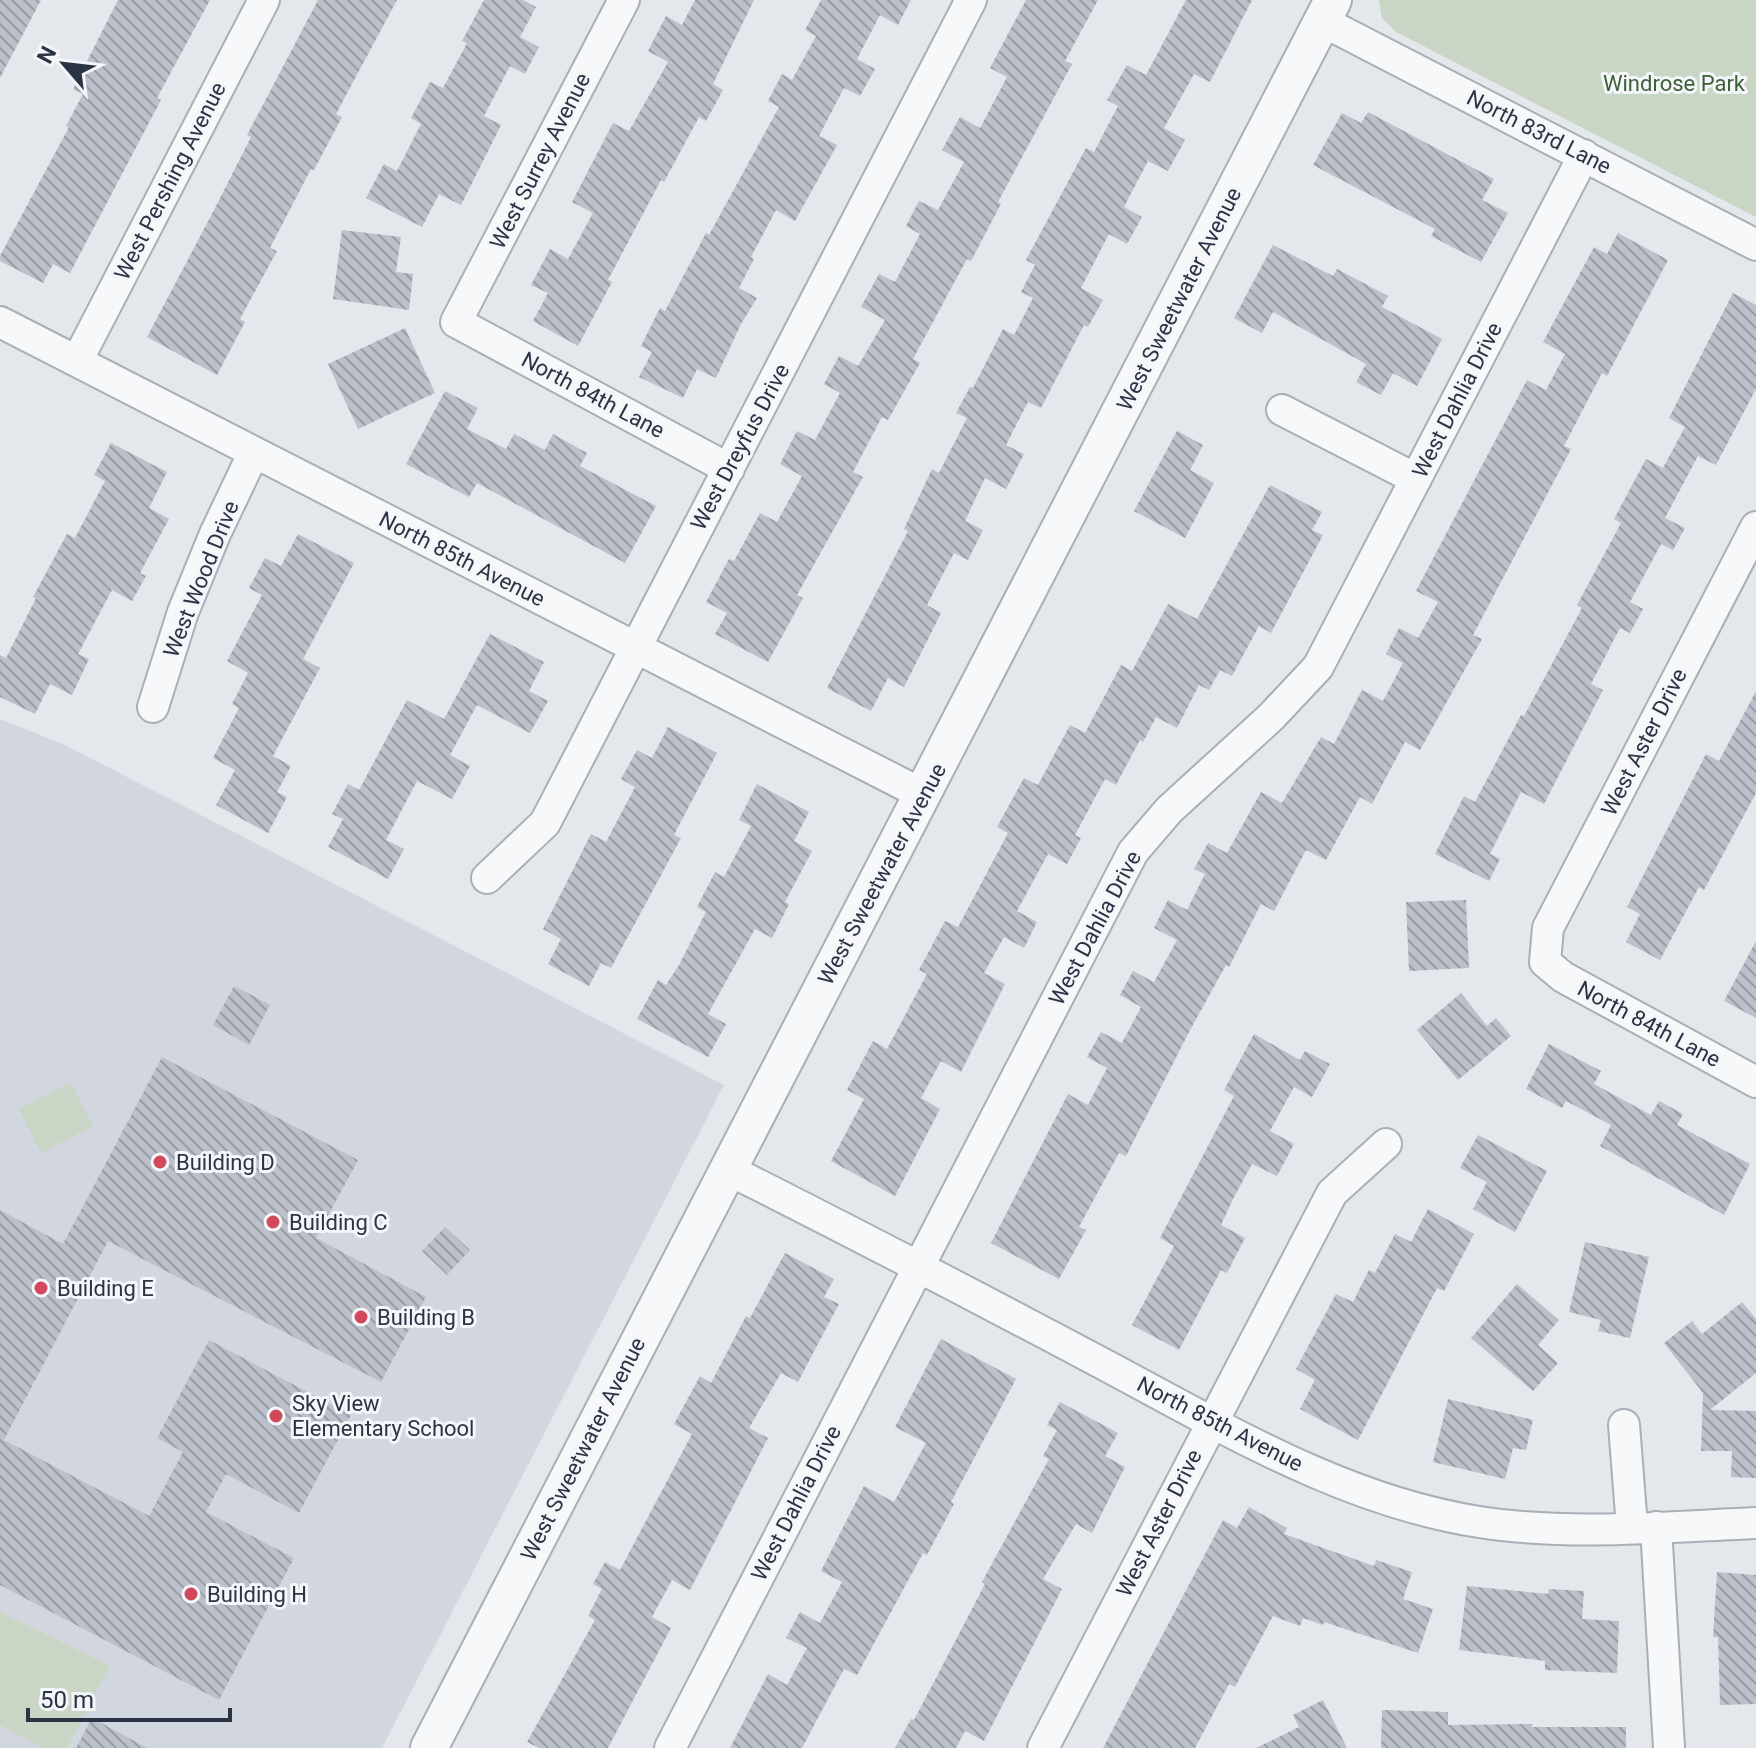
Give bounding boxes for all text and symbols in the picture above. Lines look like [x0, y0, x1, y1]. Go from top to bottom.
north arrow [24, 24, 104, 104]
text: N [32, 42, 61, 68]
street label: West Surrey Avenue [485, 69, 595, 253]
park label: Windrose Park [1603, 71, 1746, 96]
street label: West Pershing Avenue [109, 78, 231, 284]
street label: North 83rd Lane [1463, 85, 1615, 179]
street label: West Sweetwater Avenue [1112, 183, 1246, 415]
street label: West Dahlia Drive [1407, 318, 1507, 482]
street label: North 84th Lane [517, 347, 669, 443]
street label: West Dreyfus Drive [686, 360, 794, 534]
street label: West Wood Drive [158, 497, 244, 661]
street label: North 85th Avenue [375, 506, 549, 612]
street label: West Aster Drive [1596, 664, 1692, 820]
street label: West Sweetwater Avenue [813, 759, 951, 989]
street label: West Dahlia Drive [1044, 847, 1146, 1009]
street label: North 84th Lane [1573, 976, 1725, 1072]
place label: Building D [176, 1150, 275, 1175]
marker: Building D [151, 1153, 169, 1171]
place label: Building C [289, 1210, 388, 1235]
marker: Building C [264, 1213, 282, 1231]
place label: Building E [57, 1276, 154, 1301]
marker: Building E [32, 1279, 50, 1297]
place label: Building B [377, 1305, 475, 1330]
marker: Building B [352, 1308, 370, 1326]
street label: West Sweetwater Avenue [516, 1333, 650, 1565]
street label: North 85th Avenue [1133, 1371, 1307, 1477]
place label: Sky View Elementary School [292, 1391, 474, 1441]
marker: Sky View Elementary School [267, 1407, 285, 1425]
street label: West Dahlia Drive [746, 1421, 846, 1585]
street label: West Aster Drive [1111, 1445, 1207, 1601]
place label: Building H [207, 1582, 307, 1607]
marker: Building H [182, 1585, 200, 1603]
scale bar [28, 1672, 230, 1722]
text: 50 m [40, 1686, 94, 1714]

